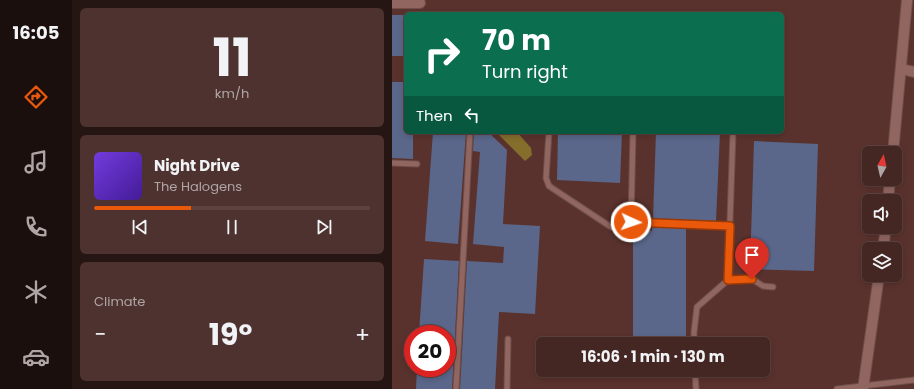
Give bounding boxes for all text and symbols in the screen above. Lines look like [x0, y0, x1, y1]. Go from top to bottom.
text: 16:05 [13, 20, 59, 45]
text: 11 [212, 21, 252, 94]
text: 70 m [482, 21, 551, 60]
icon: right [416, 28, 468, 80]
text: Turn right [482, 59, 568, 84]
icon: directions [22, 83, 50, 111]
text: km/h [215, 84, 249, 103]
icon: left [461, 104, 483, 126]
text: Then [416, 105, 453, 126]
north arrow [862, 146, 902, 186]
map controls [862, 146, 902, 282]
icon: music [22, 148, 50, 176]
text: Night Drive [154, 155, 240, 176]
text: The Halogens [154, 177, 242, 196]
button: sound [862, 194, 902, 234]
position arrow [610, 201, 652, 243]
icon: phone [22, 213, 50, 241]
icon: previous [129, 216, 151, 238]
icon: pause [221, 216, 243, 238]
icon: next [313, 216, 335, 238]
pin [735, 238, 769, 279]
button: layers [862, 242, 902, 282]
icon: arrive [741, 244, 763, 266]
icon: climate [22, 278, 50, 306]
text: Climate [94, 292, 145, 311]
text: 19° [209, 313, 252, 356]
text: − [94, 319, 106, 350]
text: + [355, 319, 370, 350]
speed limit sign: 20 [404, 325, 456, 377]
icon: car [22, 343, 50, 371]
text: 16:06 · 1 min · 130 m [581, 346, 725, 367]

